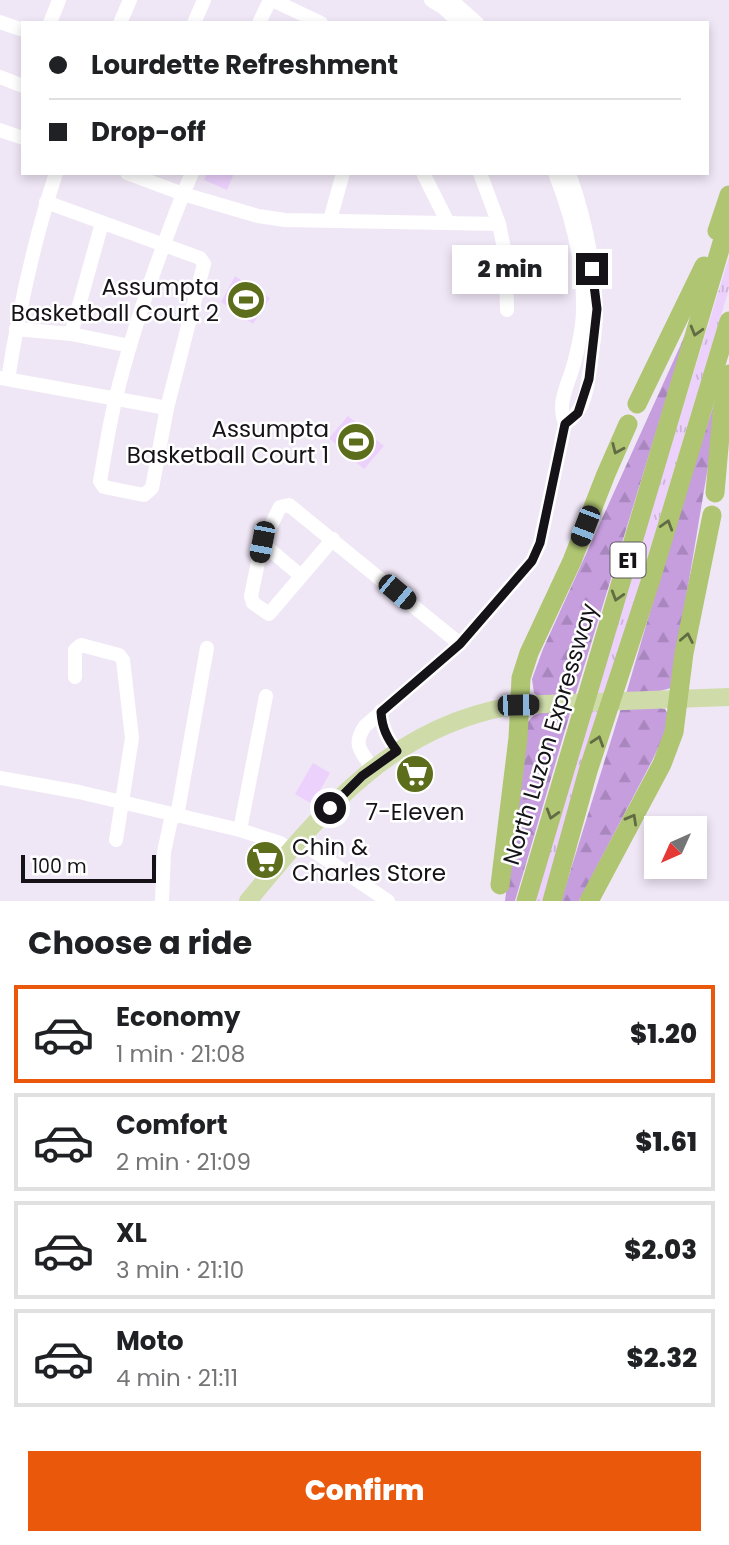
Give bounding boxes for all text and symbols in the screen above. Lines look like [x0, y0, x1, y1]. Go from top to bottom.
text: Lourdette Refreshment [91, 47, 398, 83]
text: Drop-off [91, 114, 206, 150]
callout: 2 min [452, 244, 568, 294]
text: 2 min [478, 253, 542, 285]
route end [576, 253, 608, 285]
place label: Assumpta Basketball Court 2 [11, 271, 219, 329]
sports icon: Assumpta Basketball Court 2 [225, 279, 267, 321]
one-way arrow [689, 325, 704, 337]
place label: Assumpta Basketball Court 1 [127, 413, 329, 471]
sports icon: Assumpta Basketball Court 1 [335, 421, 377, 463]
one-way arrow [611, 442, 625, 454]
car [568, 503, 603, 549]
car [248, 519, 277, 565]
one-way arrow [659, 519, 674, 531]
road number: E1 [610, 542, 646, 578]
car [375, 570, 420, 614]
one-way arrow [611, 590, 626, 602]
street label: North Luzon Expressway [495, 599, 605, 869]
one-way arrow [678, 632, 693, 644]
car [497, 694, 540, 716]
one-way arrow [590, 736, 604, 748]
supermarket icon: 7-Eleven [394, 753, 436, 795]
route start [314, 792, 346, 824]
place label: 7-Eleven [366, 796, 464, 828]
one-way arrow [545, 808, 560, 820]
one-way arrow [624, 814, 637, 826]
north arrow [644, 816, 707, 878]
map controls [644, 816, 707, 879]
place label: Chin & Charles Store [292, 831, 446, 889]
supermarket icon: Chin & Charles Store [244, 839, 286, 881]
scale bar [21, 852, 156, 884]
text: 100 m [32, 853, 87, 880]
text: Choose a ride [28, 920, 252, 965]
text: Economy [116, 999, 240, 1035]
icon: car [32, 1003, 95, 1066]
text: $1.20 [630, 1016, 697, 1052]
text: 1 min · 21:08 [116, 1038, 245, 1070]
text: Comfort [116, 1107, 228, 1143]
icon: car [32, 1111, 95, 1174]
text: $1.61 [635, 1124, 697, 1160]
text: 2 min · 21:09 [116, 1146, 251, 1178]
text: XL [116, 1215, 147, 1251]
icon: car [32, 1219, 95, 1282]
text: $2.03 [624, 1232, 697, 1268]
text: 3 min · 21:10 [116, 1254, 244, 1286]
text: Moto [116, 1323, 184, 1359]
icon: car [32, 1327, 95, 1390]
text: $2.32 [627, 1340, 697, 1376]
text: 4 min · 21:11 [116, 1362, 238, 1394]
button: Confirm [28, 1451, 701, 1531]

